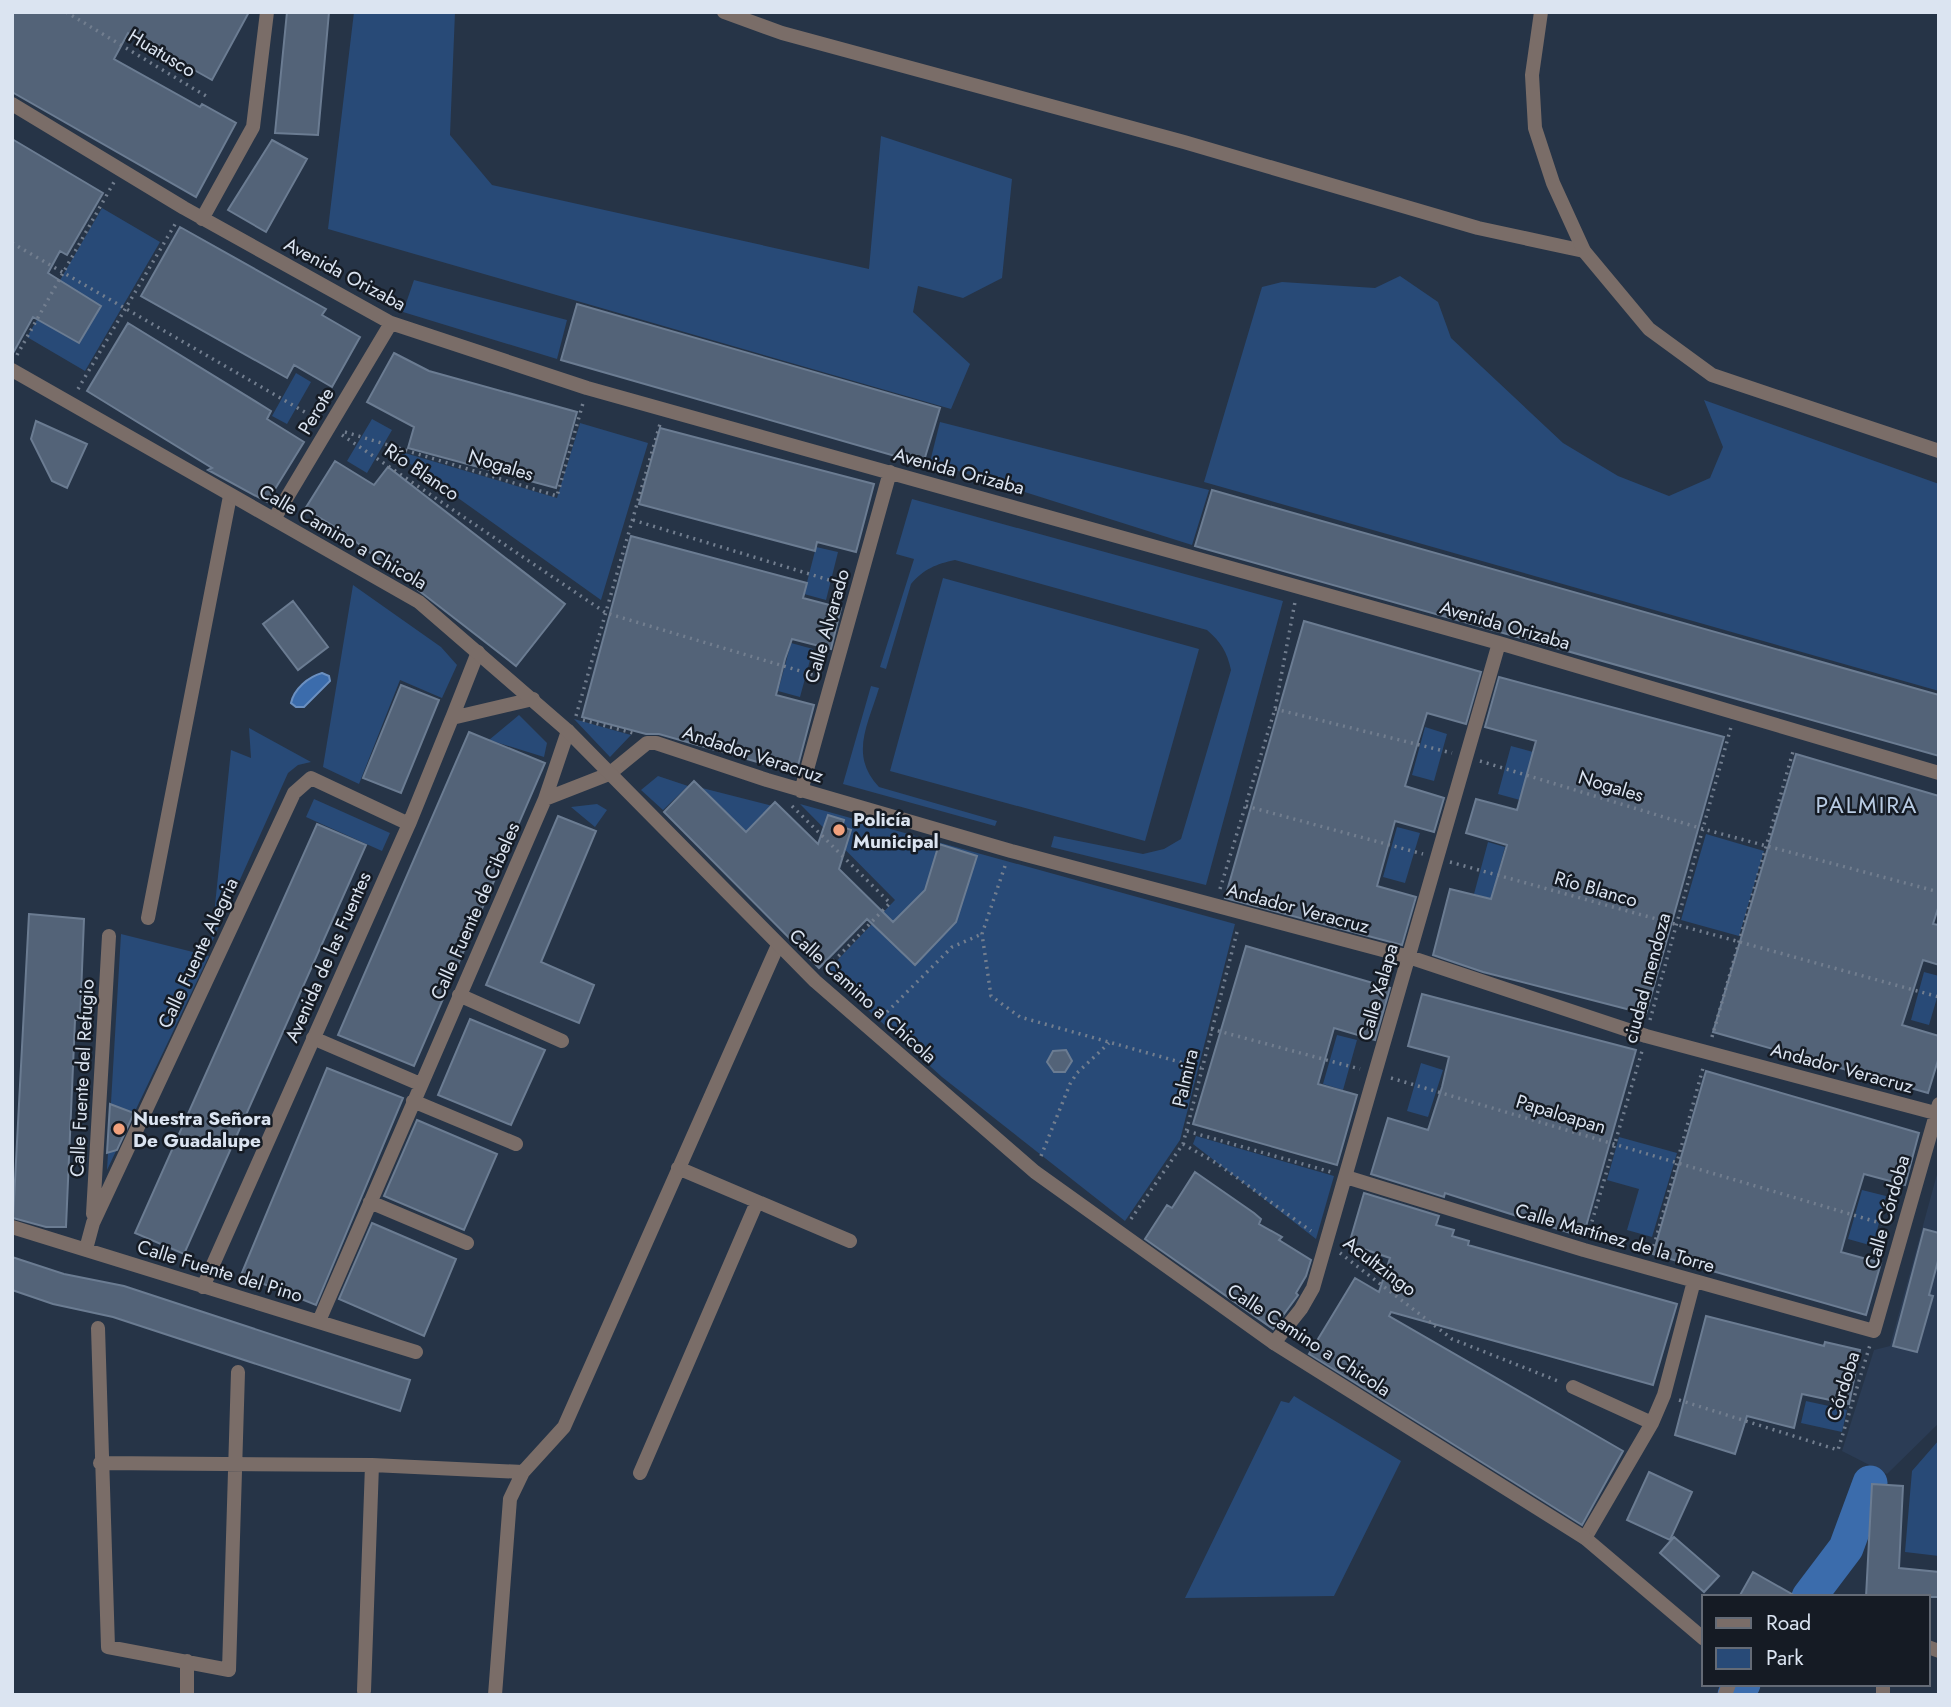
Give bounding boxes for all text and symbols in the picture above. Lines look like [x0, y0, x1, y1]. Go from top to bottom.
street label: Huatusco [123, 22, 201, 84]
street label: Avenida Orizaba [279, 231, 411, 317]
street label: Perote [291, 382, 341, 440]
street label: Río Blanco [379, 437, 465, 507]
street label: Avenida Orizaba [891, 441, 1027, 501]
street label: Nogales [465, 442, 537, 488]
street label: Calle Camino a Chicola [254, 478, 432, 596]
street label: Calle Alvarado [798, 566, 856, 686]
street label: Avenida Orizaba [1437, 594, 1573, 656]
street label: Andador Veracruz [679, 718, 827, 790]
street label: Nogales [1575, 763, 1647, 809]
district label: PALMIRA [1816, 788, 1918, 822]
place label: Policía Municipal [853, 806, 939, 855]
street label: Calle Fuente de Cibeles [424, 818, 527, 1004]
marker: Policía Municipal [831, 822, 847, 838]
street label: Río Blanco [1551, 864, 1641, 914]
street label: Avenida de las Fuentes [278, 867, 378, 1047]
street label: Calle Fuente Alegria [151, 873, 245, 1033]
street label: Andador Veracruz [1224, 876, 1373, 940]
street label: ciudad mendoza [1617, 910, 1677, 1046]
street label: Calle Camino a Chicola [783, 922, 943, 1070]
street label: Calle Xalapa [1351, 940, 1405, 1044]
street label: Calle Fuente del Refugio [63, 978, 101, 1178]
street label: Andador Veracruz [1768, 1036, 1917, 1100]
street label: Palmira [1165, 1046, 1205, 1110]
street label: Papaloapan [1513, 1088, 1609, 1140]
place label: Nuestra Señora De Guadalupe [133, 1105, 271, 1154]
marker: Nuestra Señora De Guadalupe [111, 1121, 127, 1137]
street label: Calle Córdoba [1858, 1152, 1916, 1272]
street label: Calle Martínez de la Torre [1512, 1197, 1718, 1279]
street label: Acultzingo [1338, 1230, 1422, 1302]
street label: Calle Fuente del Pino [134, 1233, 306, 1309]
street label: Calle Camino a Chicola [1222, 1277, 1396, 1403]
street label: Córdoba [1820, 1348, 1866, 1424]
legend [1702, 1595, 1930, 1686]
text: Road [1766, 1608, 1811, 1638]
text: Park [1766, 1643, 1804, 1673]

